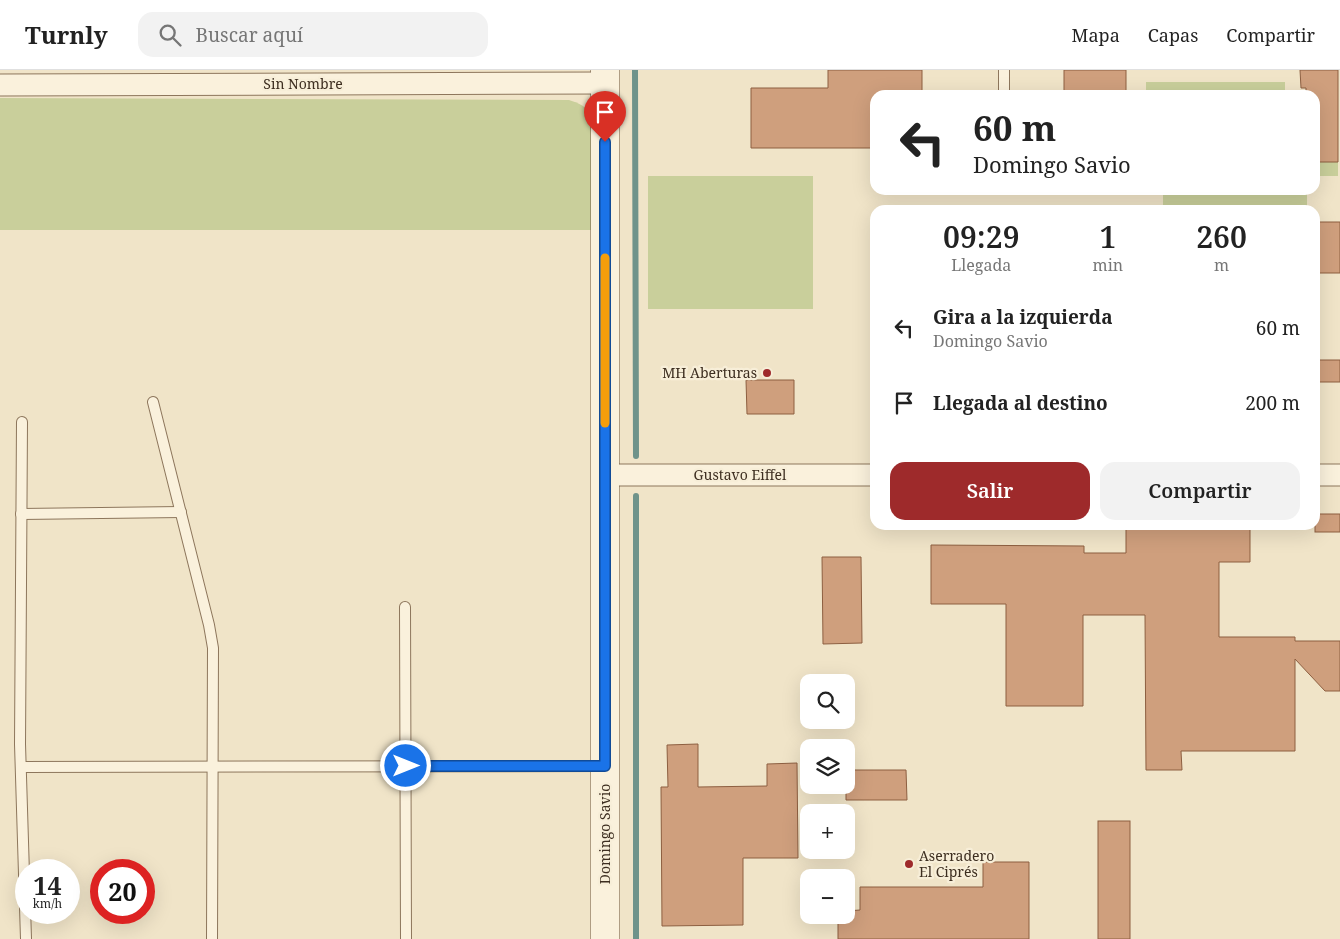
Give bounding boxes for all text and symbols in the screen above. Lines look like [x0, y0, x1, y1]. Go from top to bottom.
search box [138, 12, 488, 57]
text: Turnly [25, 18, 108, 51]
icon: search [156, 21, 184, 49]
text: Buscar aquí [196, 22, 303, 48]
text: Mapa [1072, 23, 1120, 47]
text: Capas [1148, 23, 1198, 47]
text: Compartir [1226, 23, 1315, 47]
street label: Sin Nombre [263, 74, 343, 93]
pin [584, 91, 626, 142]
icon: arrive [591, 98, 619, 126]
text: 60 m [973, 104, 1056, 151]
icon: left [890, 110, 955, 175]
text: Domingo Savio [973, 149, 1131, 179]
text: 09:29 [943, 216, 1020, 257]
text: 1 [1099, 216, 1116, 257]
text: 260 [1196, 216, 1247, 257]
text: Llegada [951, 254, 1011, 276]
text: min [1093, 254, 1123, 276]
text: m [1214, 254, 1229, 276]
text: Gira a la izquierda [933, 304, 1113, 330]
icon: left [890, 314, 918, 342]
text: 60 m [1256, 315, 1300, 341]
text: Domingo Savio [933, 330, 1048, 352]
place label: MH Aberturas [662, 363, 757, 382]
marker: MH Aberturas [761, 367, 773, 379]
icon: arrive [890, 389, 918, 417]
text: Llegada al destino [933, 390, 1108, 416]
text: 200 m [1245, 390, 1300, 416]
button: Salir [890, 462, 1090, 520]
button: Compartir [1100, 462, 1300, 520]
street label: Gustavo Eiffel [694, 465, 787, 484]
map controls [800, 674, 855, 924]
button: search [800, 674, 855, 729]
position arrow [379, 739, 431, 791]
button: layers [800, 739, 855, 794]
street label: Domingo Savio [595, 784, 614, 884]
button: + [800, 804, 855, 859]
place label: Aserradero El Ciprés [919, 846, 994, 881]
marker: Aserradero El Ciprés [903, 858, 915, 870]
speed limit sign: 20 [90, 859, 155, 924]
text: 14 [33, 868, 62, 902]
button: − [800, 869, 855, 924]
text: km/h [33, 895, 62, 912]

